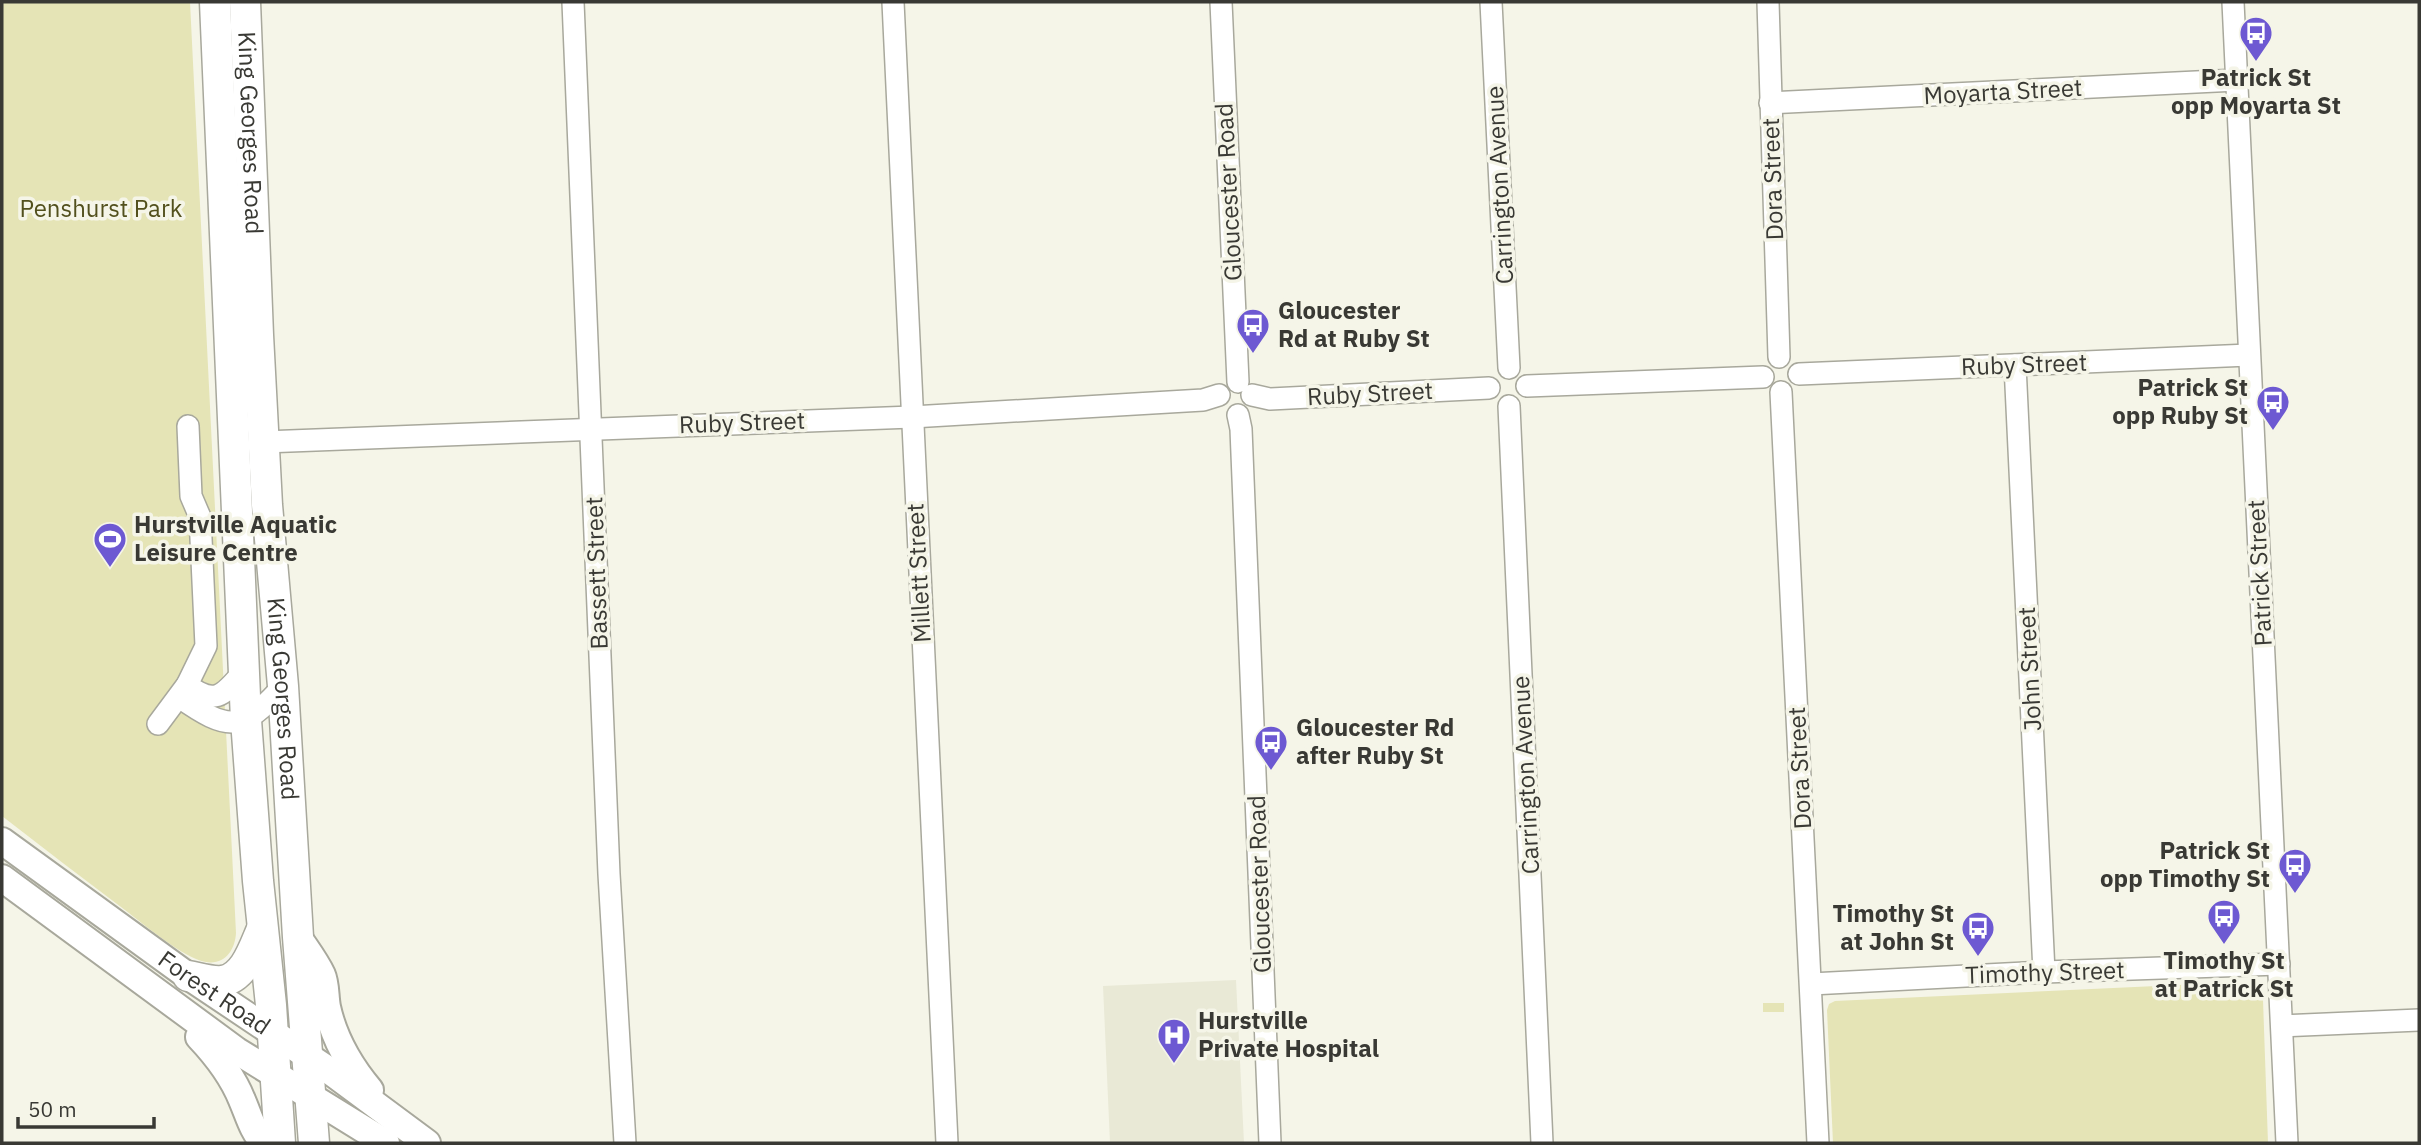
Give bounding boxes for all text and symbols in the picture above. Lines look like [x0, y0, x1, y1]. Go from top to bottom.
bus stop icon: Patrick St opp Moyarta St [2237, 14, 2275, 63]
street label: King Georges Road [231, 31, 271, 235]
place label: Patrick St opp Moyarta St [2171, 61, 2341, 121]
street label: Moyarta Street [1923, 71, 2083, 111]
street label: Carrington Avenue [1478, 85, 1520, 285]
street label: Gloucester Road [1207, 102, 1249, 282]
street label: Dora Street [1754, 117, 1790, 241]
park label: Penshurst Park [20, 192, 183, 224]
place label: Gloucester Rd at Ruby St [1278, 294, 1430, 354]
bus stop icon: Gloucester Rd at Ruby St [1234, 306, 1272, 355]
street label: Ruby Street [1960, 346, 2088, 382]
place label: Patrick St opp Ruby St [2112, 371, 2248, 431]
street label: Ruby Street [1306, 374, 1434, 412]
bus stop icon: Patrick St opp Ruby St [2254, 383, 2292, 432]
street label: Ruby Street [678, 404, 806, 440]
street label: Bassett Street [577, 496, 615, 650]
street label: Patrick Street [2239, 499, 2279, 647]
street label: Millett Street [898, 502, 938, 644]
place label: Hurstville Aquatic Leisure Centre [134, 508, 337, 568]
sports icon: Hurstville Aquatic Leisure Centre [91, 520, 129, 569]
street label: King Georges Road [260, 596, 307, 801]
street label: John Street [2010, 606, 2048, 732]
street label: Carrington Avenue [1504, 675, 1546, 875]
street label: Dora Street [1780, 706, 1818, 830]
place label: Gloucester Rd after Ruby St [1296, 711, 1454, 771]
bus stop icon: Gloucester Rd after Ruby St [1252, 723, 1290, 772]
street label: Gloucester Road [1240, 794, 1278, 974]
place label: Patrick St opp Timothy St [2100, 834, 2270, 894]
bus stop icon: Patrick St opp Timothy St [2276, 846, 2314, 895]
place label: Timothy St at John St [1832, 897, 1954, 957]
bus stop icon: Timothy St at Patrick St [2205, 897, 2243, 946]
bus stop icon: Timothy St at John St [1959, 909, 1997, 958]
street label: Forest Road [152, 943, 277, 1042]
place label: Timothy St at Patrick St [2155, 944, 2293, 1004]
street label: Timothy Street [1965, 953, 2125, 991]
place label: Hurstville Private Hospital [1198, 1004, 1379, 1064]
hospital icon: Hurstville Private Hospital [1155, 1016, 1193, 1065]
scale bar [18, 1086, 154, 1130]
text: 50 m [28, 1095, 77, 1123]

